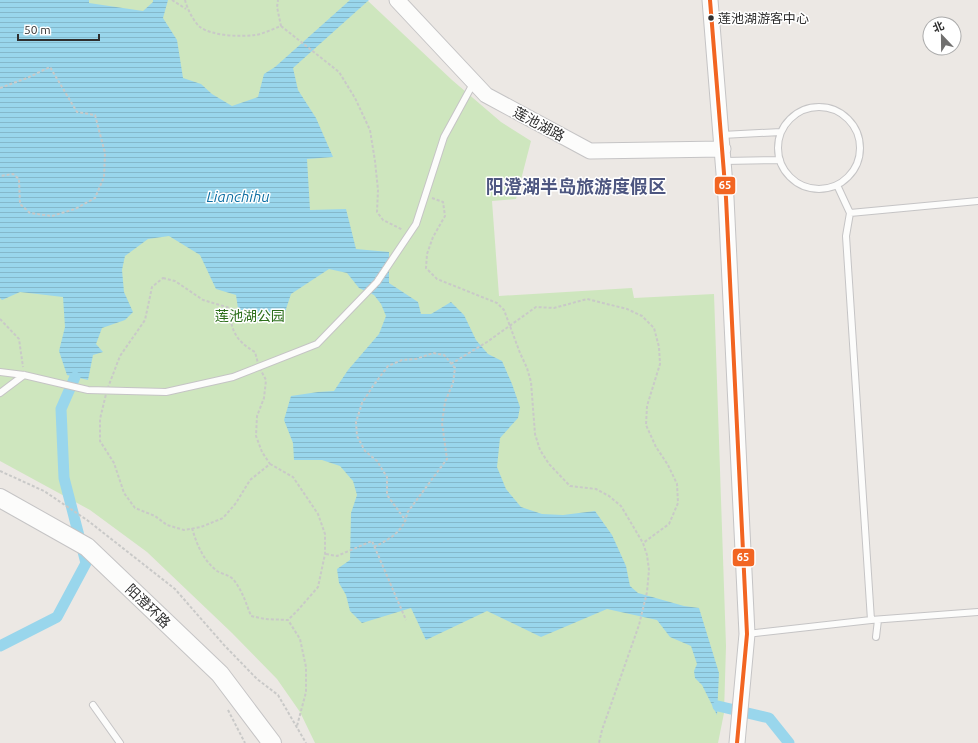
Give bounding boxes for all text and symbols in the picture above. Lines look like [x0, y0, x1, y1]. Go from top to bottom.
place label: 莲池湖游客中心 [718, 11, 809, 25]
marker: 莲池湖游客中心 [706, 13, 716, 23]
scale bar [18, 16, 99, 42]
north arrow [922, 16, 962, 56]
text: 北 [931, 19, 946, 34]
text: 50 m [24, 23, 51, 36]
street label: 莲池湖路 [511, 104, 567, 144]
district label: 阳澄湖半岛旅游度假区 [486, 176, 666, 196]
line badge: 65 [714, 176, 736, 195]
text: 65 [719, 179, 731, 191]
water label: Lianchihu [206, 188, 270, 205]
park label: 莲池湖公园 [215, 308, 285, 324]
line badge: 65 [732, 548, 755, 567]
text: 65 [737, 551, 749, 563]
street label: 阳澄环路 [122, 581, 174, 631]

